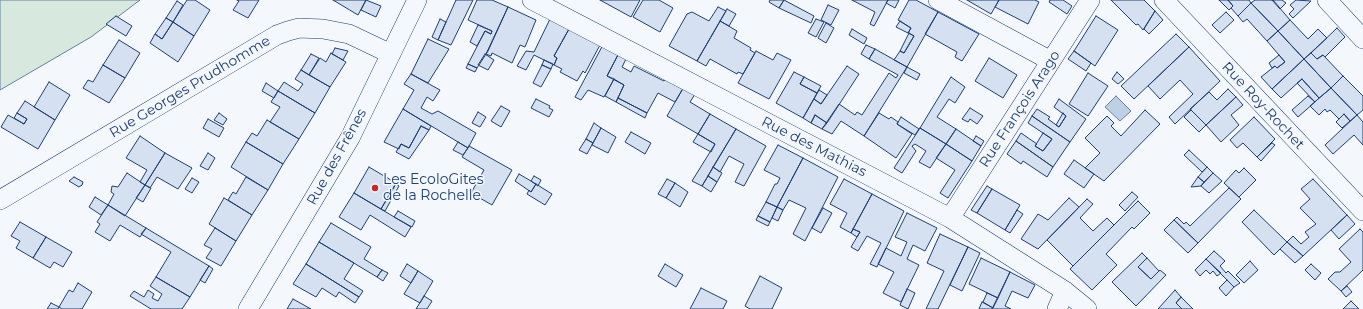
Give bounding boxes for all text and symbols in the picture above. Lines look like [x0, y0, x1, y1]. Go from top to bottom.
street label: Rue Georges Prudhomme [107, 32, 273, 142]
street label: Rue François Arago [976, 48, 1064, 170]
street label: Rue Roy-Rochet [1218, 59, 1308, 153]
street label: Rue des Frênes [304, 106, 370, 208]
street label: Rue des Mathias [759, 113, 869, 181]
place label: Les EcoloGites de la Rochelle [383, 172, 484, 204]
marker: Les EcoloGites de la Rochelle [370, 183, 380, 193]

